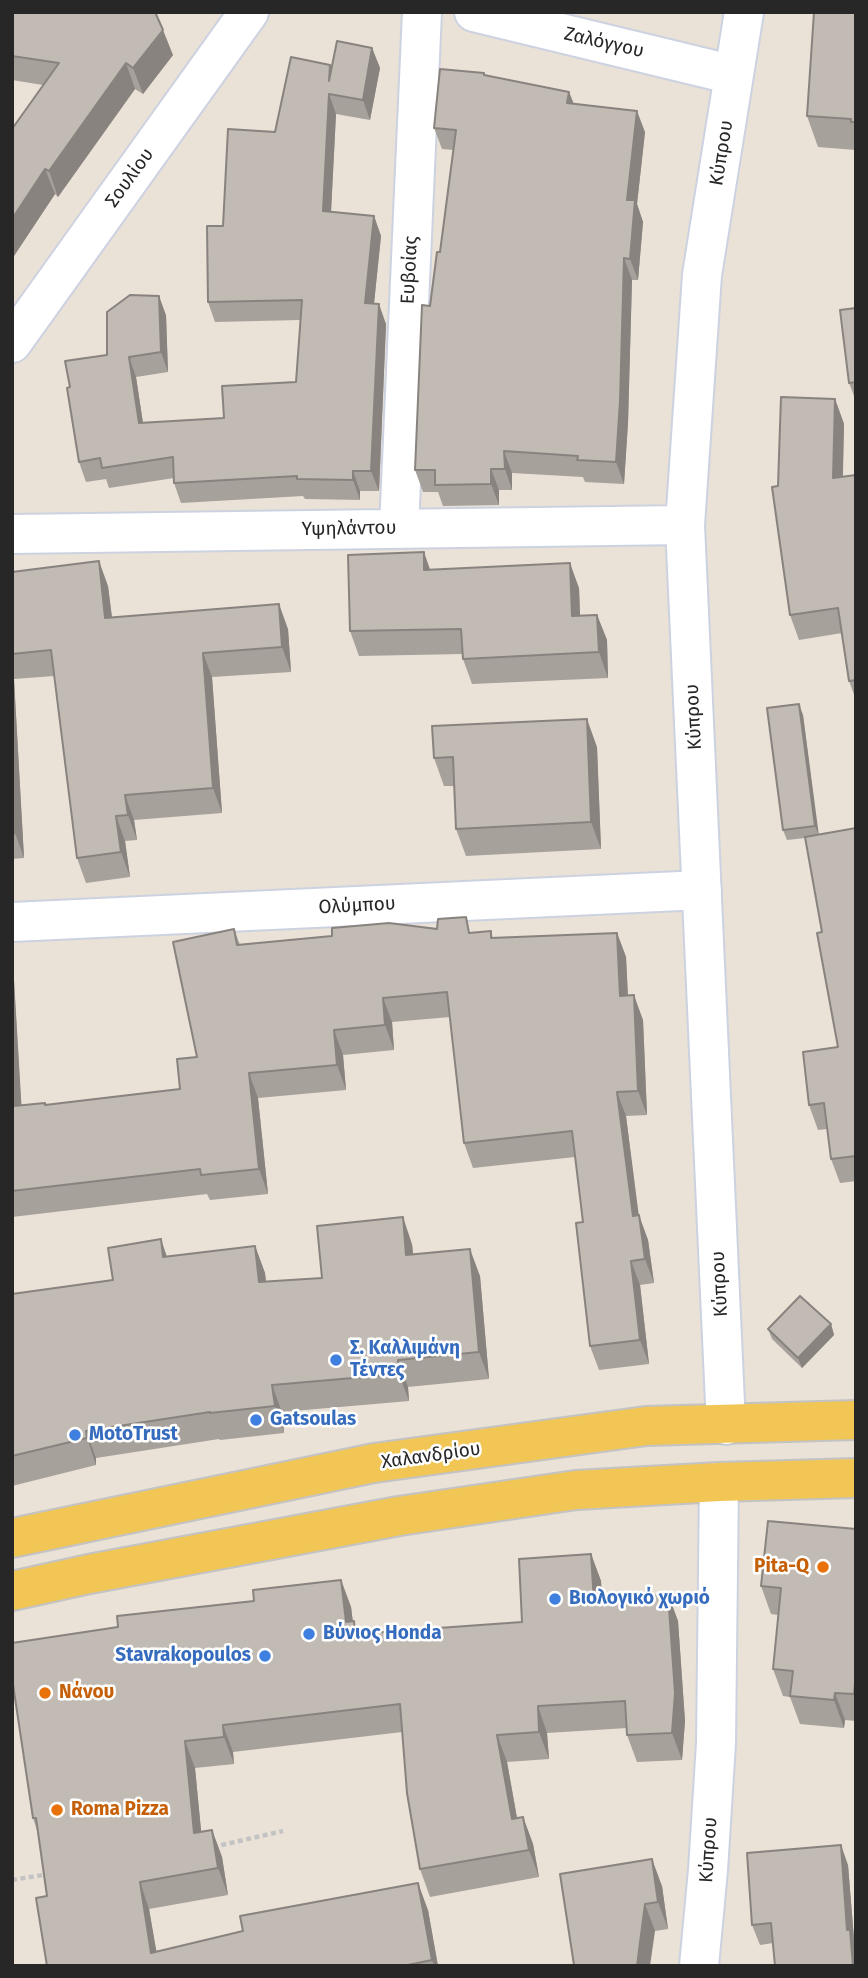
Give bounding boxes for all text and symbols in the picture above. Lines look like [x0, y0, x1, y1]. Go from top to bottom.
street label: Ζαλόγγου [562, 23, 646, 63]
street label: Κύπρου [706, 119, 738, 187]
street label: Σουλίου [101, 144, 159, 212]
street label: Ευβοίας [397, 235, 423, 305]
street label: Υψηλάντου [301, 517, 397, 541]
street label: Κύπρου [681, 683, 707, 751]
street label: Ολύμπου [318, 893, 396, 919]
street label: Κύπρου [707, 1250, 733, 1318]
place label: Σ. Καλλιμάνη Τέντες [350, 1338, 460, 1382]
marker: Σ. Καλλιμάνη Τέντες [328, 1352, 344, 1368]
place label: Gatsoulas [270, 1409, 356, 1431]
marker: Gatsoulas [248, 1412, 264, 1428]
place label: MotoTrust [89, 1424, 178, 1446]
marker: MotoTrust [67, 1427, 83, 1443]
street label: Χαλανδρίου [380, 1438, 482, 1474]
place label: Pita-Q [754, 1556, 809, 1578]
marker: Pita-Q [815, 1559, 831, 1575]
place label: Βιολογικό χωριό [569, 1588, 710, 1610]
marker: Βιολογικό χωριό [547, 1591, 563, 1607]
place label: Βύνιος Honda [323, 1623, 442, 1645]
marker: Βύνιος Honda [301, 1626, 317, 1642]
place label: Stavrakopoulos [115, 1645, 251, 1667]
marker: Stavrakopoulos [257, 1648, 273, 1664]
place label: Νάνου [59, 1682, 114, 1704]
marker: Νάνου [37, 1685, 53, 1701]
place label: Roma Pizza [71, 1799, 169, 1821]
marker: Roma Pizza [49, 1802, 65, 1818]
street label: Κύπρου [695, 1816, 723, 1884]

